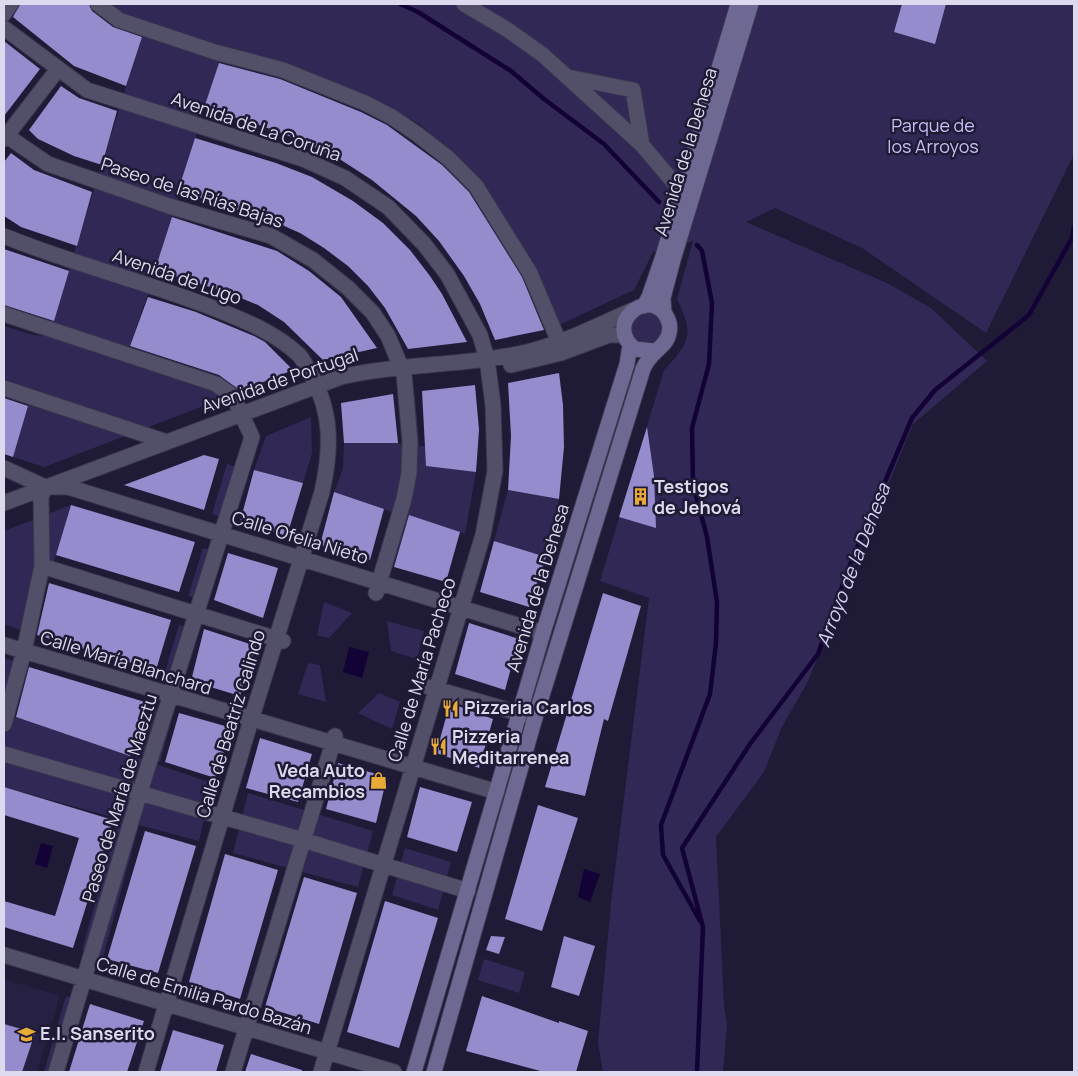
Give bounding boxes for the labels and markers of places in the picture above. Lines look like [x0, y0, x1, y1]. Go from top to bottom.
place label: Testigos de Jehová [654, 474, 741, 519]
building icon: Testigos de Jehová [630, 487, 650, 507]
place label: Pizzeria Carlos [464, 695, 593, 719]
restaurant icon: Pizzeria Carlos [440, 698, 460, 718]
place label: Pizzeria Meditarrenea [452, 724, 569, 769]
restaurant icon: Pizzeria Meditarrenea [428, 737, 448, 757]
place label: Veda Auto Recambios [269, 758, 365, 803]
shop icon: Veda Auto Recambios [369, 771, 389, 791]
place label: E.I. Sanserito [40, 1021, 155, 1045]
school or university icon: E.I. Sanserito [16, 1024, 36, 1044]

